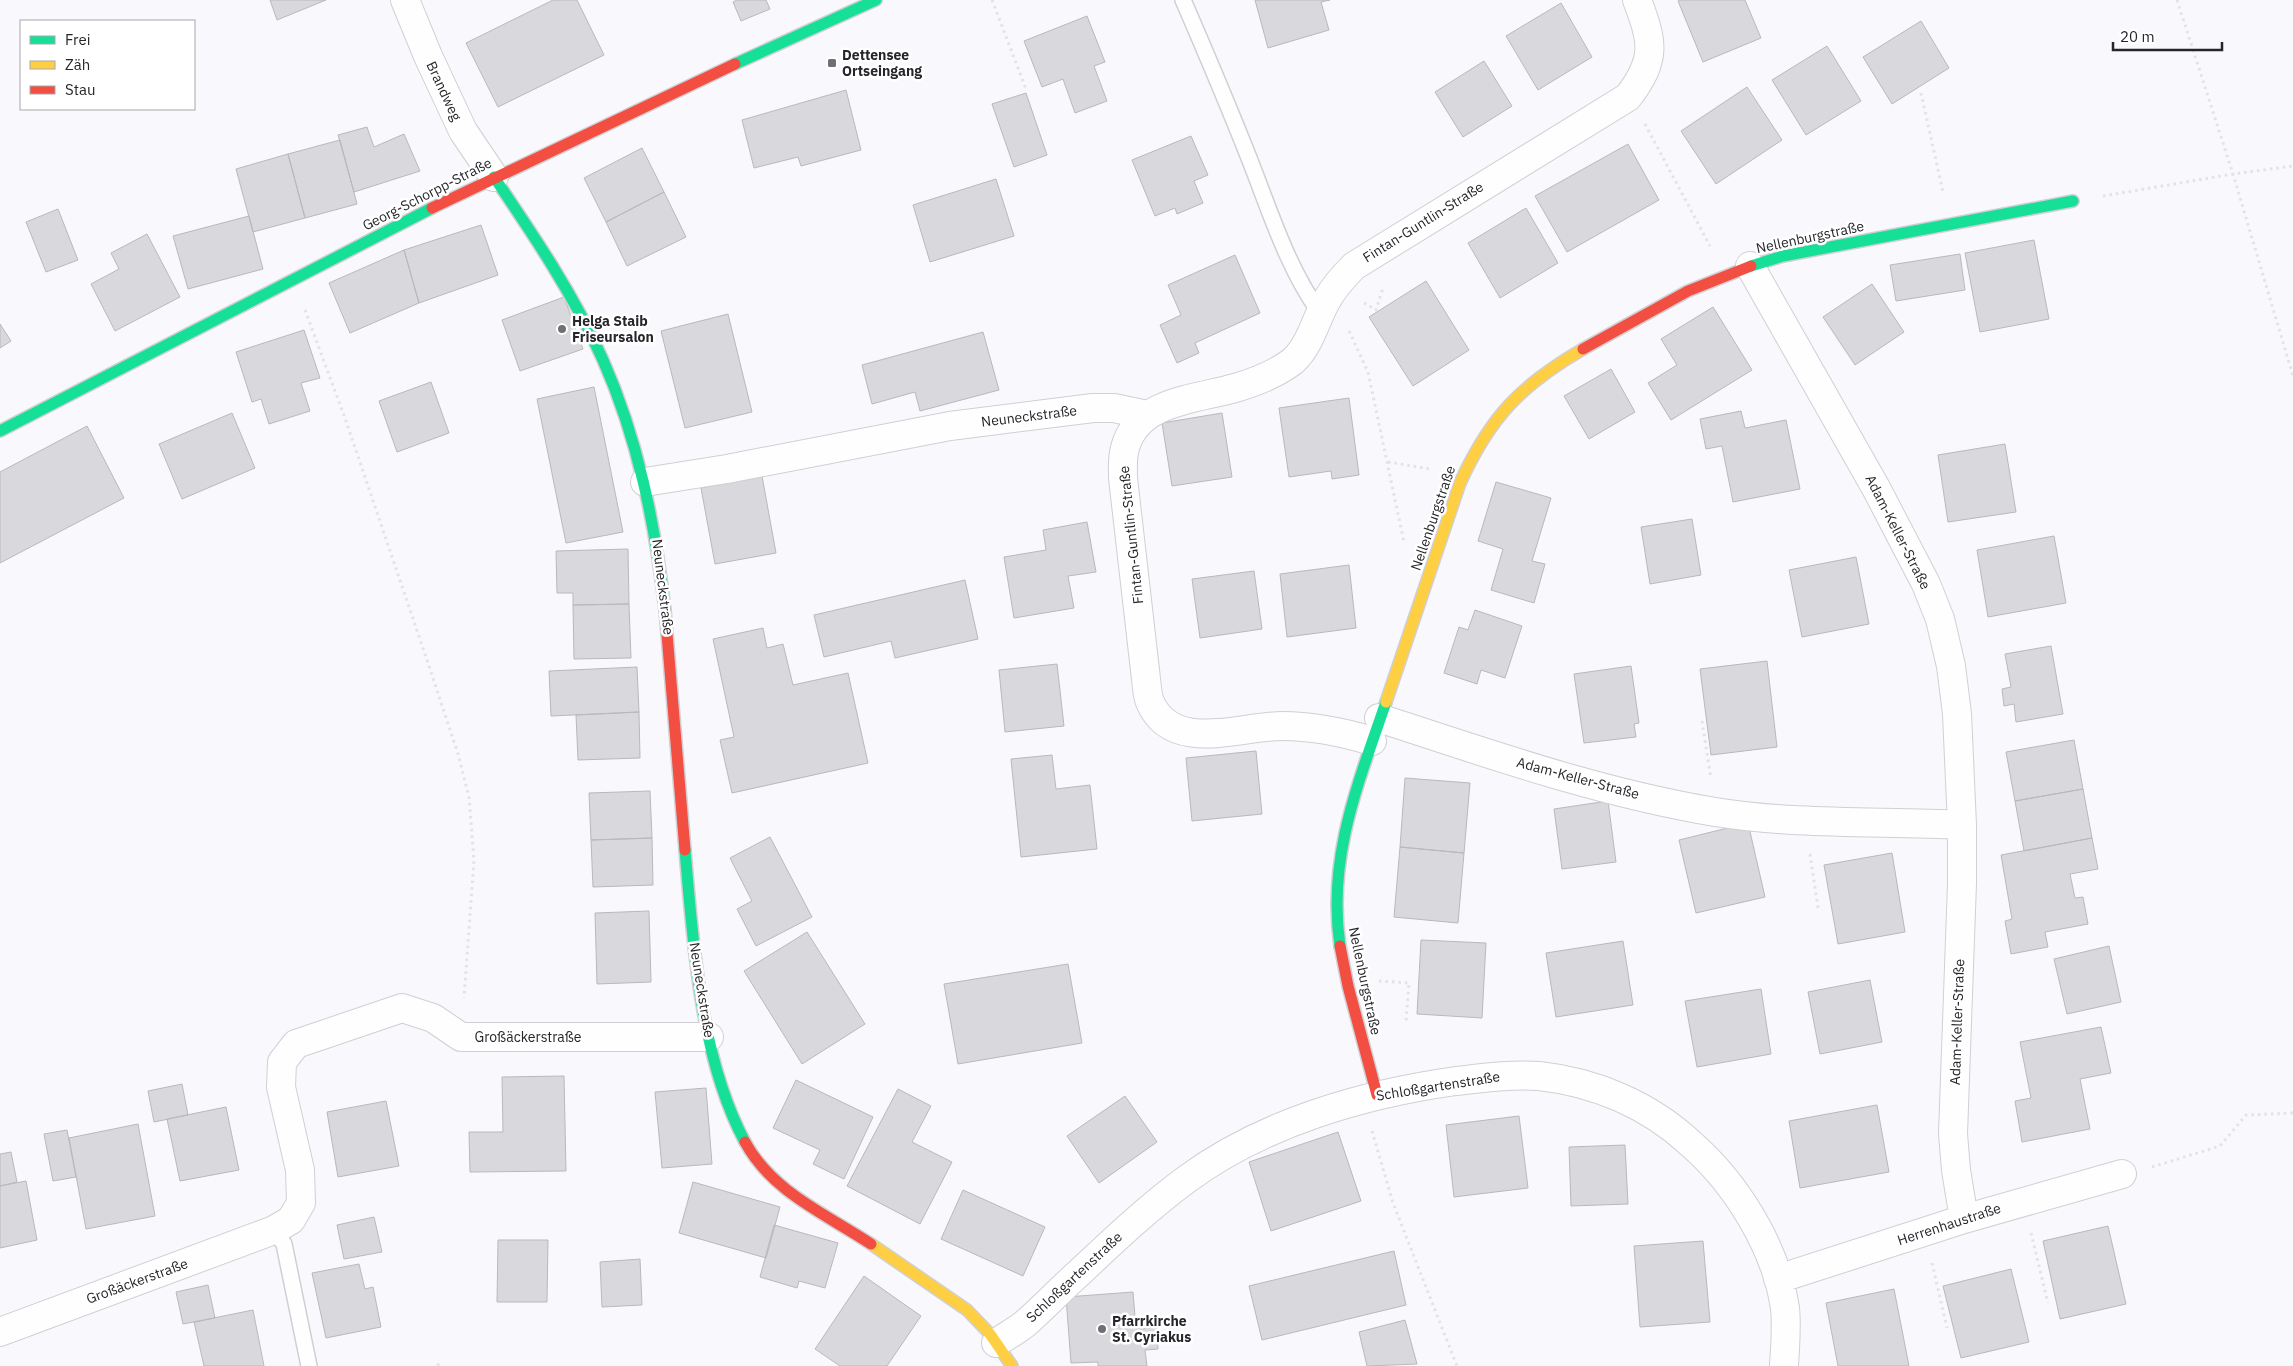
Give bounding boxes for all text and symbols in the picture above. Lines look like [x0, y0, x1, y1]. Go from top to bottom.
legend [20, 20, 195, 110]
scale bar [2113, 20, 2222, 52]
text: 20 m [2120, 27, 2155, 46]
text: Frei [65, 30, 91, 49]
place label: Dettensee Ortseingang [842, 46, 922, 80]
text: Zäh [65, 55, 90, 74]
marker: Dettensee Ortseingang [826, 57, 838, 69]
street label: Brandweg [422, 58, 466, 124]
text: Stau [65, 80, 96, 99]
street label: Georg-Schorpp-Straße [359, 153, 495, 234]
street label: Fintan-Guntlin-Straße [1359, 177, 1487, 266]
street label: Nellenburgstraße [1754, 217, 1866, 257]
place label: Helga Staib Friseursalon [572, 312, 654, 346]
marker: Helga Staib Friseursalon [556, 323, 568, 335]
street label: Neuneckstraße [980, 401, 1078, 431]
street label: Nellenburgstraße [1407, 463, 1459, 573]
street label: Fintan-Guntlin-Straße [1115, 465, 1147, 605]
street label: Adam-Keller-Straße [1861, 472, 1935, 593]
street label: Neuneckstraße [648, 538, 678, 636]
street label: Adam-Keller-Straße [1515, 753, 1642, 803]
street label: Nellenburgstraße [1345, 925, 1385, 1037]
street label: Neuneckstraße [686, 941, 718, 1039]
street label: Adam-Keller-Straße [1946, 958, 1968, 1085]
street label: Großäckerstraße [475, 1028, 582, 1046]
street label: Schloßgartenstraße [1375, 1067, 1501, 1105]
street label: Herrenhaustraße [1895, 1199, 2003, 1249]
street label: Schloßgartenstraße [1022, 1228, 1126, 1326]
street label: Großäckerstraße [84, 1254, 191, 1308]
place label: Pfarrkirche St. Cyriakus [1112, 1312, 1191, 1346]
marker: Pfarrkirche St. Cyriakus [1096, 1323, 1108, 1335]

